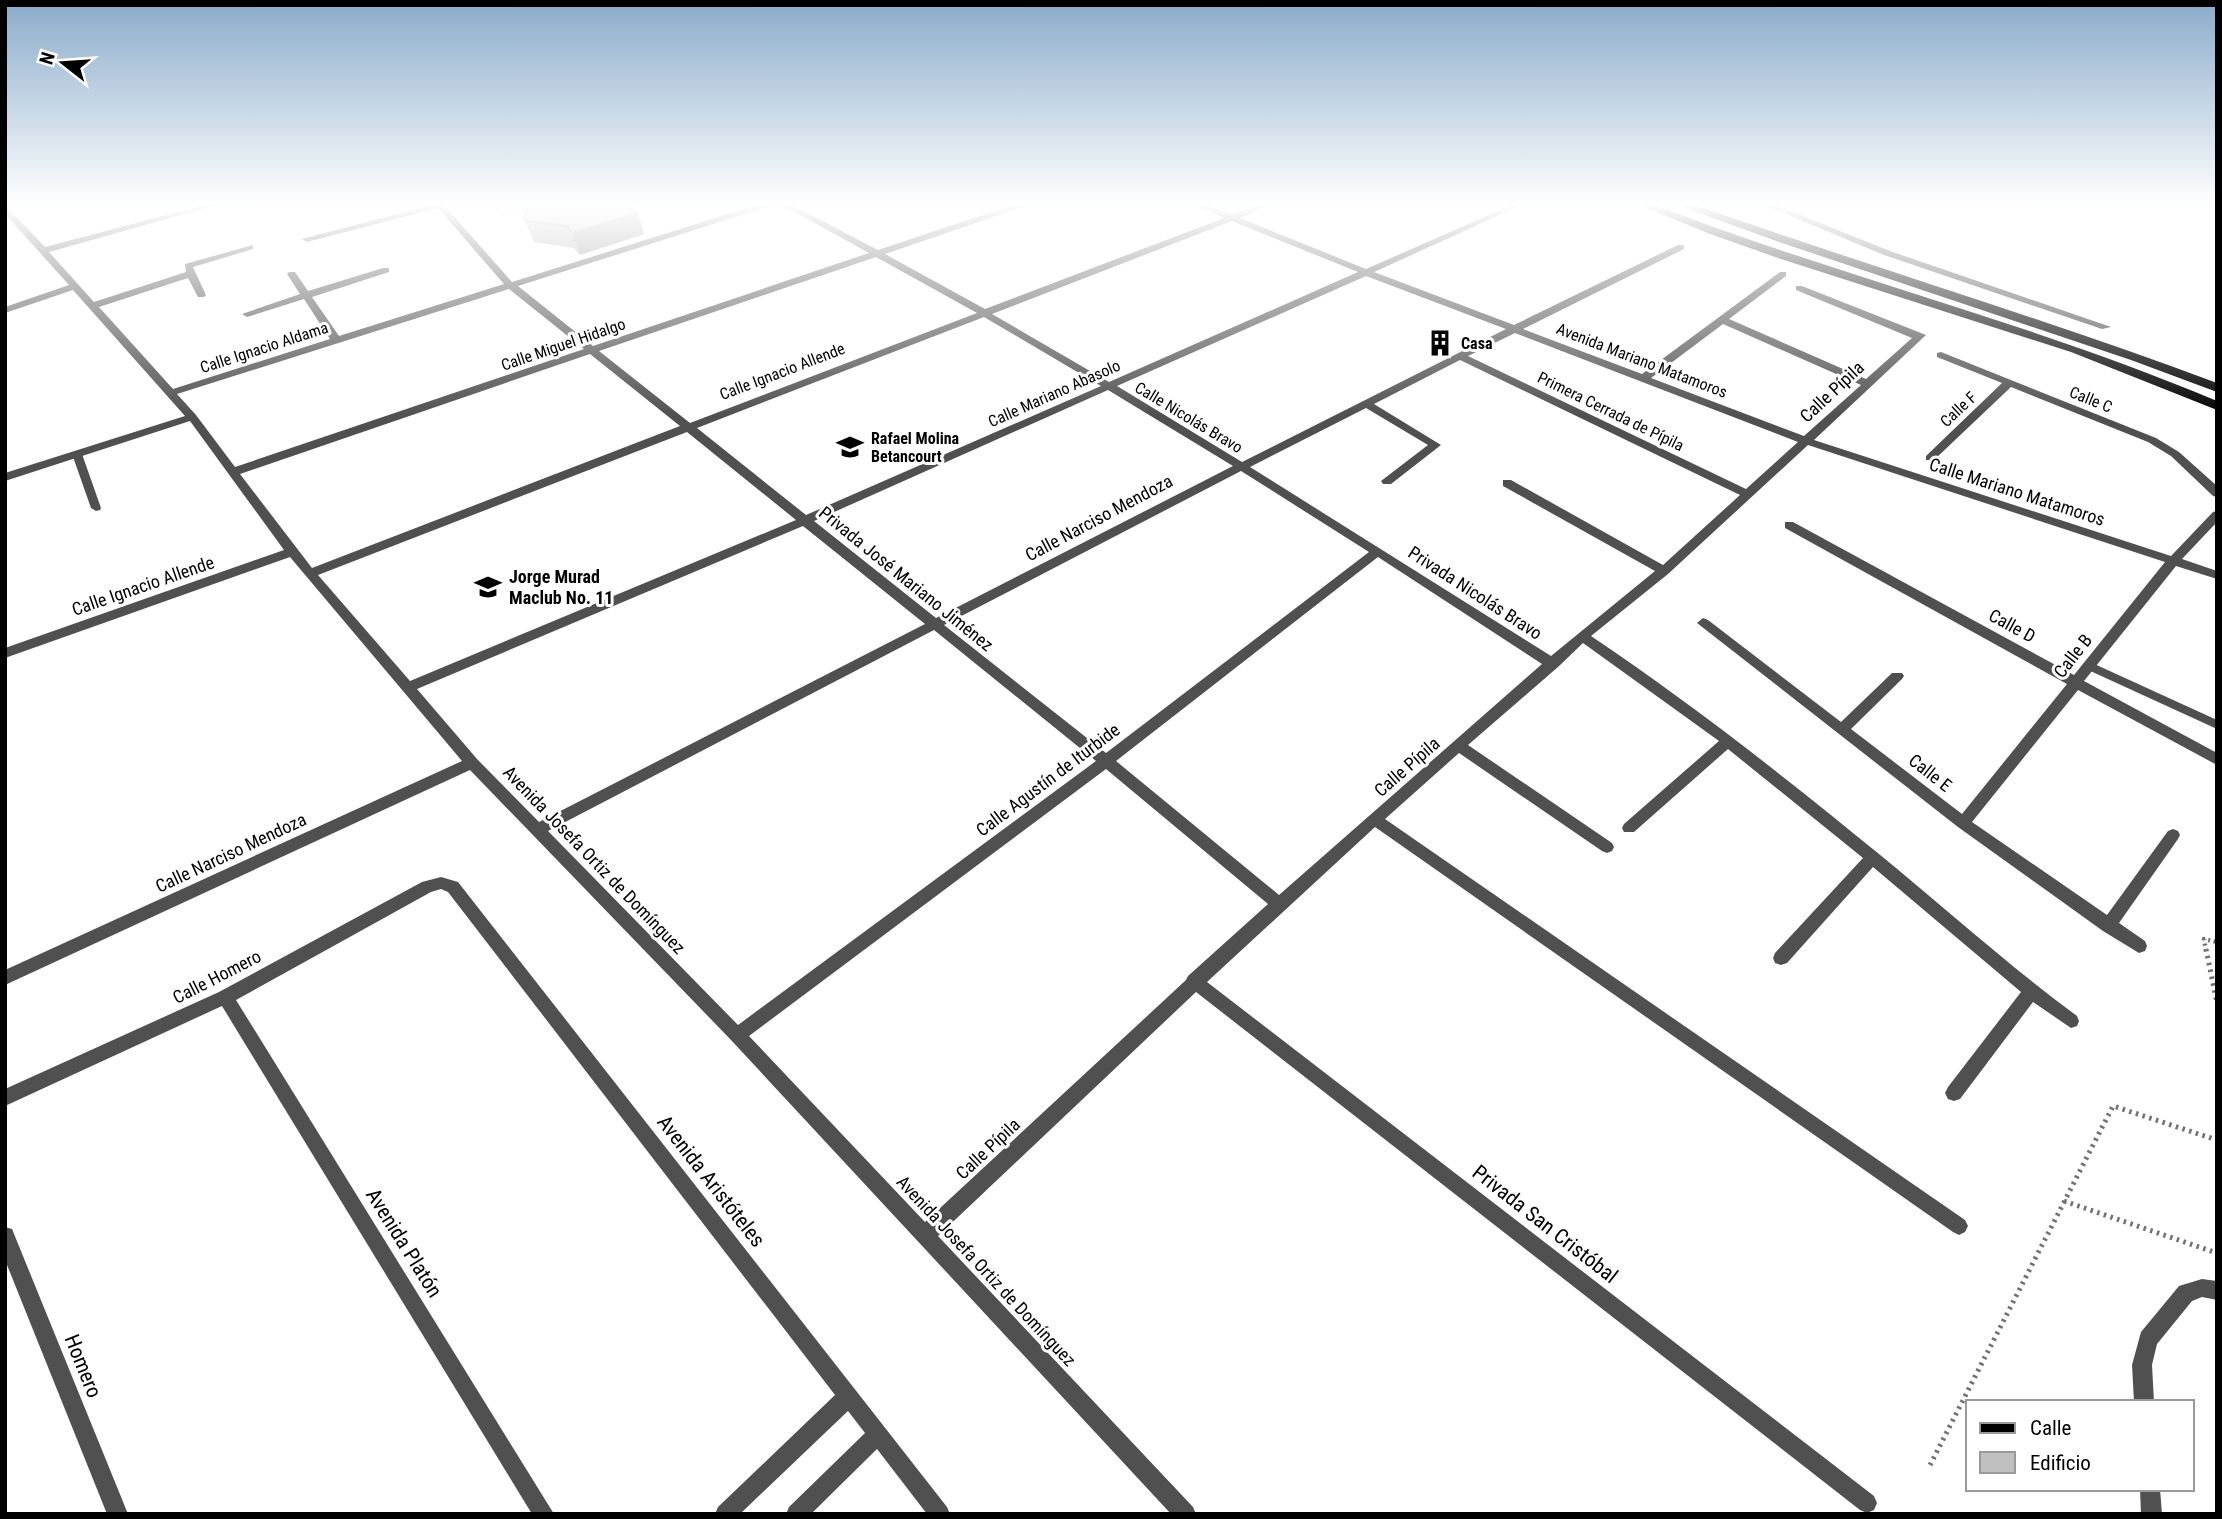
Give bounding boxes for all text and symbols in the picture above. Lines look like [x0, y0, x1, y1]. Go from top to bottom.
north arrow [28, 28, 98, 98]
text: N [35, 49, 60, 67]
street label: Calle Miguel Hidalgo [498, 314, 628, 375]
street label: Calle Ignacio Aldama [198, 318, 331, 377]
street label: Avenida Mariano Matamoros [1554, 319, 1730, 402]
building icon: Casa [1425, 328, 1455, 358]
place label: Casa [1461, 334, 1493, 353]
street label: Calle Ignacio Allende [717, 339, 847, 404]
street label: Calle Mariano Abasolo [985, 356, 1123, 431]
street label: Calle Pípila [1795, 357, 1868, 426]
street label: Primera Cerrada de Pípila [1535, 368, 1687, 455]
street label: Calle Nicolás Bravo [1131, 378, 1246, 457]
street label: Calle C [2067, 382, 2115, 417]
street label: Calle F [1936, 388, 1981, 431]
place label: Rafael Molina Betancourt [871, 429, 960, 466]
school or university icon: Rafael Molina Betancourt [835, 432, 865, 462]
street label: Calle Mariano Matamoros [1927, 453, 2108, 530]
street label: Calle Narciso Mendoza [1022, 470, 1176, 565]
street label: Privada José Mariano Jiménez [815, 502, 998, 655]
street label: Privada Nicolás Bravo [1404, 541, 1546, 644]
street label: Calle Ignacio Allende [69, 551, 217, 620]
place label: Jorge Murad Maclub No. 11 [509, 566, 613, 608]
school or university icon: Jorge Murad Maclub No. 11 [473, 572, 503, 602]
street label: Calle D [1985, 604, 2039, 647]
street label: Calle B [2049, 630, 2096, 682]
street label: Calle Agustín de Iturbide [972, 719, 1124, 840]
street label: Calle Pípila [1370, 733, 1444, 801]
street label: Calle E [1905, 749, 1956, 796]
street label: Avenida Josefa Ortiz de Domínguez [499, 761, 690, 958]
street label: Calle Narciso Mendoza [152, 808, 309, 897]
street label: Calle Homero [169, 945, 264, 1008]
street label: Avenida Aristóteles [652, 1110, 770, 1252]
street label: Calle Pípila [951, 1114, 1024, 1183]
street label: Privada San Cristóbal [1468, 1160, 1622, 1288]
street label: Avenida Josefa Ortiz de Domínguez [892, 1171, 1080, 1370]
street label: Avenida Platón [361, 1184, 447, 1302]
street label: Homero [60, 1331, 106, 1401]
legend [1966, 1400, 2194, 1491]
text: Calle [2030, 1416, 2072, 1440]
text: Edificio [2030, 1451, 2091, 1475]

